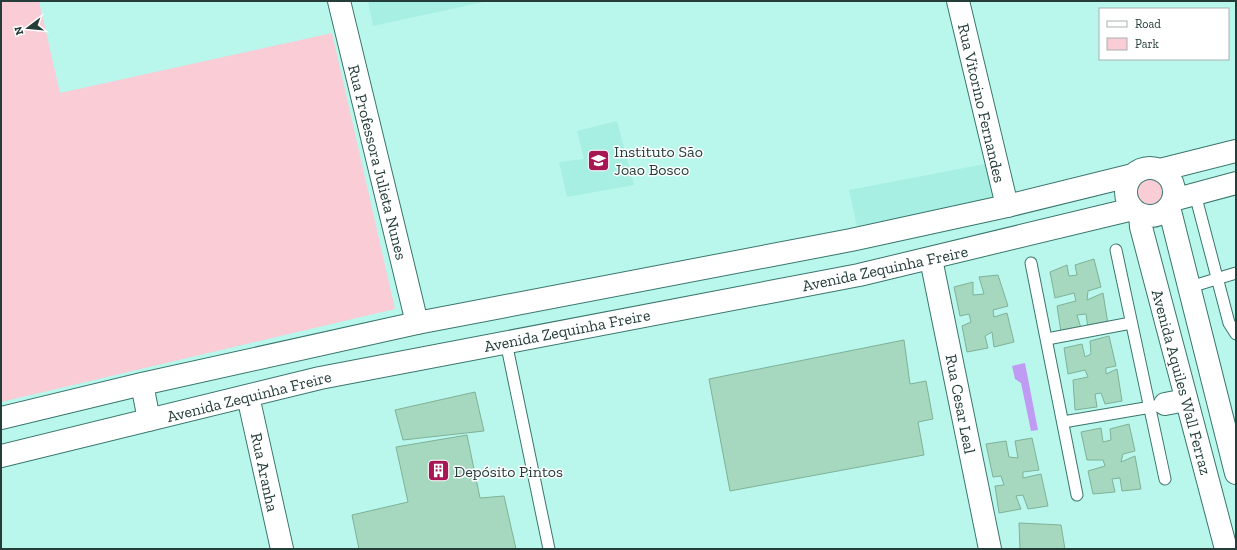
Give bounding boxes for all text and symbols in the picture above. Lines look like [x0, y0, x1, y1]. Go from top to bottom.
north arrow [8, 8, 48, 48]
legend [1099, 8, 1229, 60]
text: Road [1135, 17, 1161, 31]
street label: Rua Vitorino Fernandes [954, 22, 1009, 185]
text: N [11, 24, 26, 36]
text: Park [1135, 37, 1160, 51]
street label: Rua Professora Julieta Nunes [344, 63, 411, 262]
place label: Instituto São Joao Bosco [614, 142, 703, 179]
school or university icon: Instituto São Joao Bosco [586, 147, 612, 173]
street label: Avenida Zequinha Freire [800, 242, 970, 295]
street label: Avenida Aquiles Wall Ferraz [1148, 287, 1215, 477]
street label: Avenida Zequinha Freire [482, 305, 652, 356]
street label: Rua Cesar Leal [942, 353, 979, 456]
street label: Avenida Zequinha Freire [165, 367, 333, 426]
street label: Rua Aranha [247, 431, 282, 514]
building icon: Depósito Pintos [425, 458, 451, 484]
place label: Depósito Pintos [454, 462, 563, 481]

